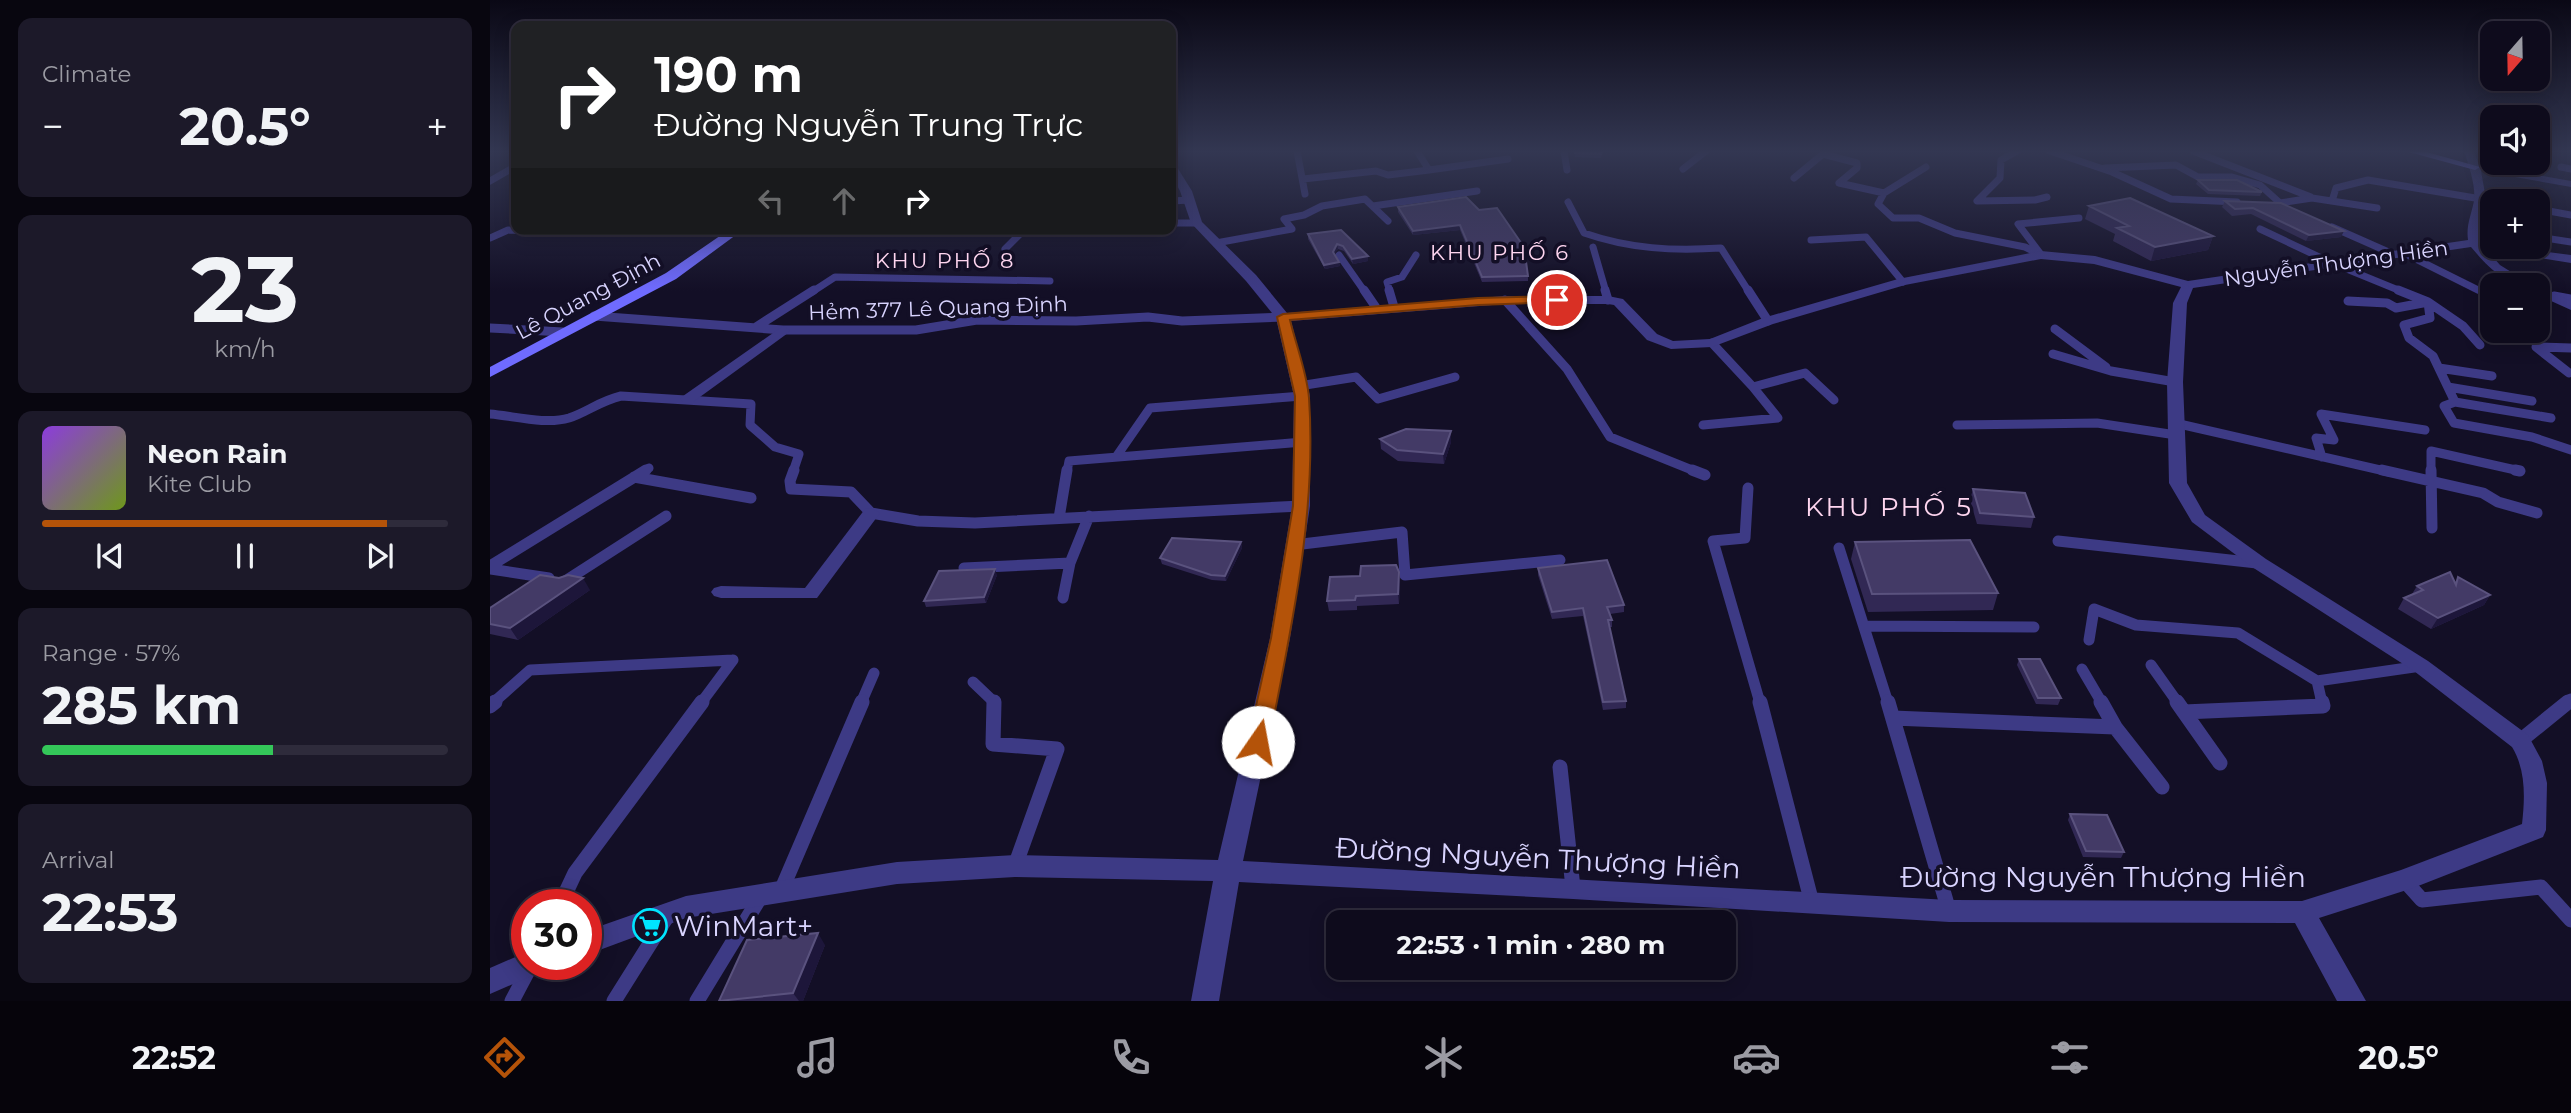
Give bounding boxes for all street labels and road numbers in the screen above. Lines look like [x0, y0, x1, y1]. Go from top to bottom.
street label: Nguyễn Thượng Hiền [2222, 235, 2450, 291]
street label: Lê Quang Định [511, 247, 665, 345]
street label: Hẻm 377 Lê Quang Định [808, 291, 1068, 325]
street label: Đường Nguyễn Thượng Hiền [1334, 830, 1742, 886]
street label: Đường Nguyễn Thượng Hiền [1900, 860, 2306, 894]

